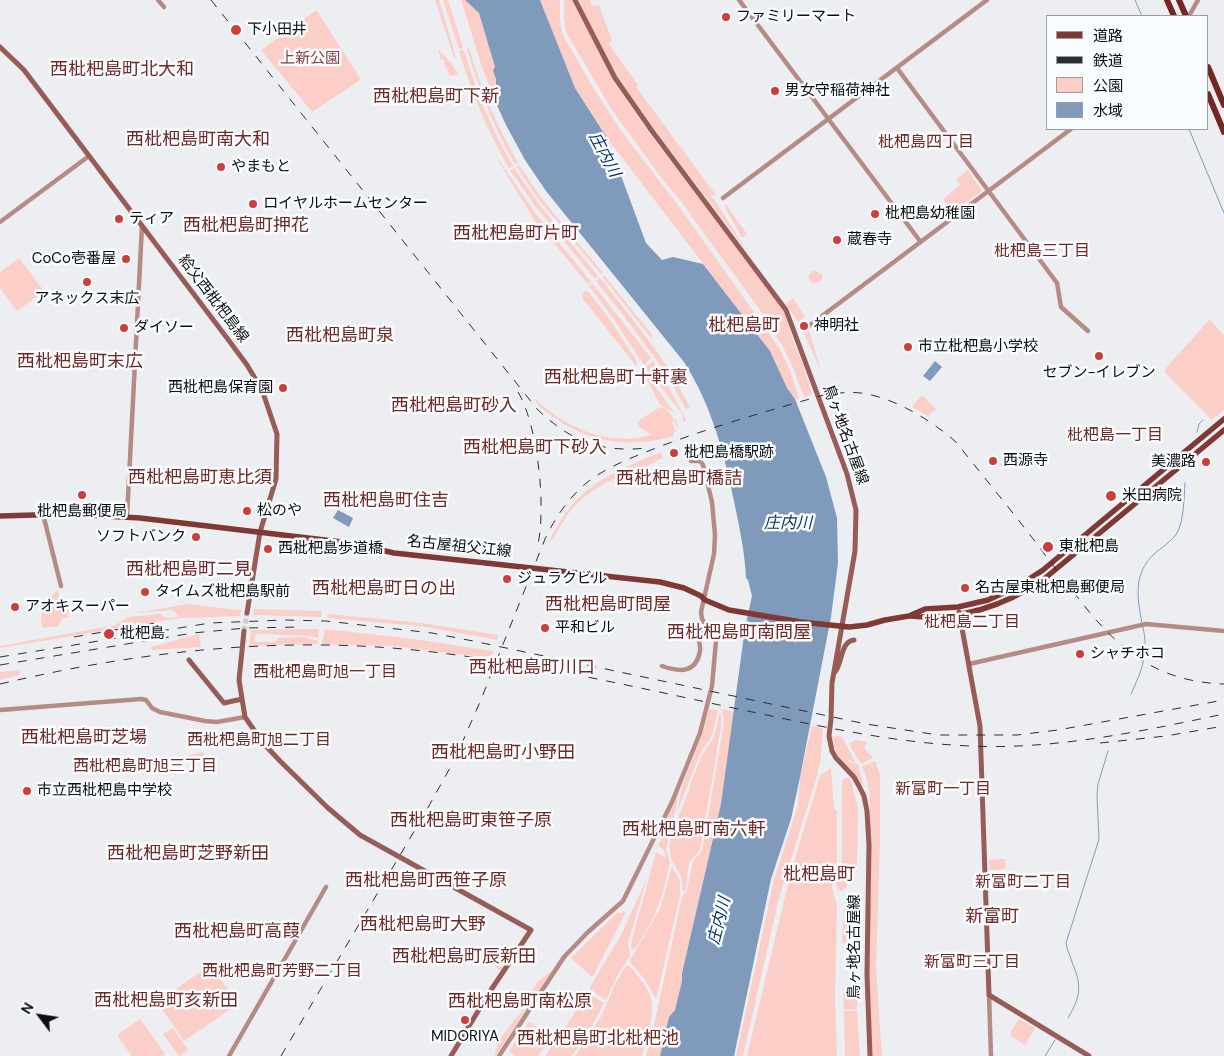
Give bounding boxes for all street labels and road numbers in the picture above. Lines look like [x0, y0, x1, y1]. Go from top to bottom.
street label: 給父西枇杷島線 [174, 252, 252, 346]
street label: 鳥ヶ地名古屋線 [819, 383, 871, 487]
street label: 名古屋祖父江線 [406, 533, 512, 561]
street label: 鳥ヶ地名古屋線 [846, 895, 864, 999]

